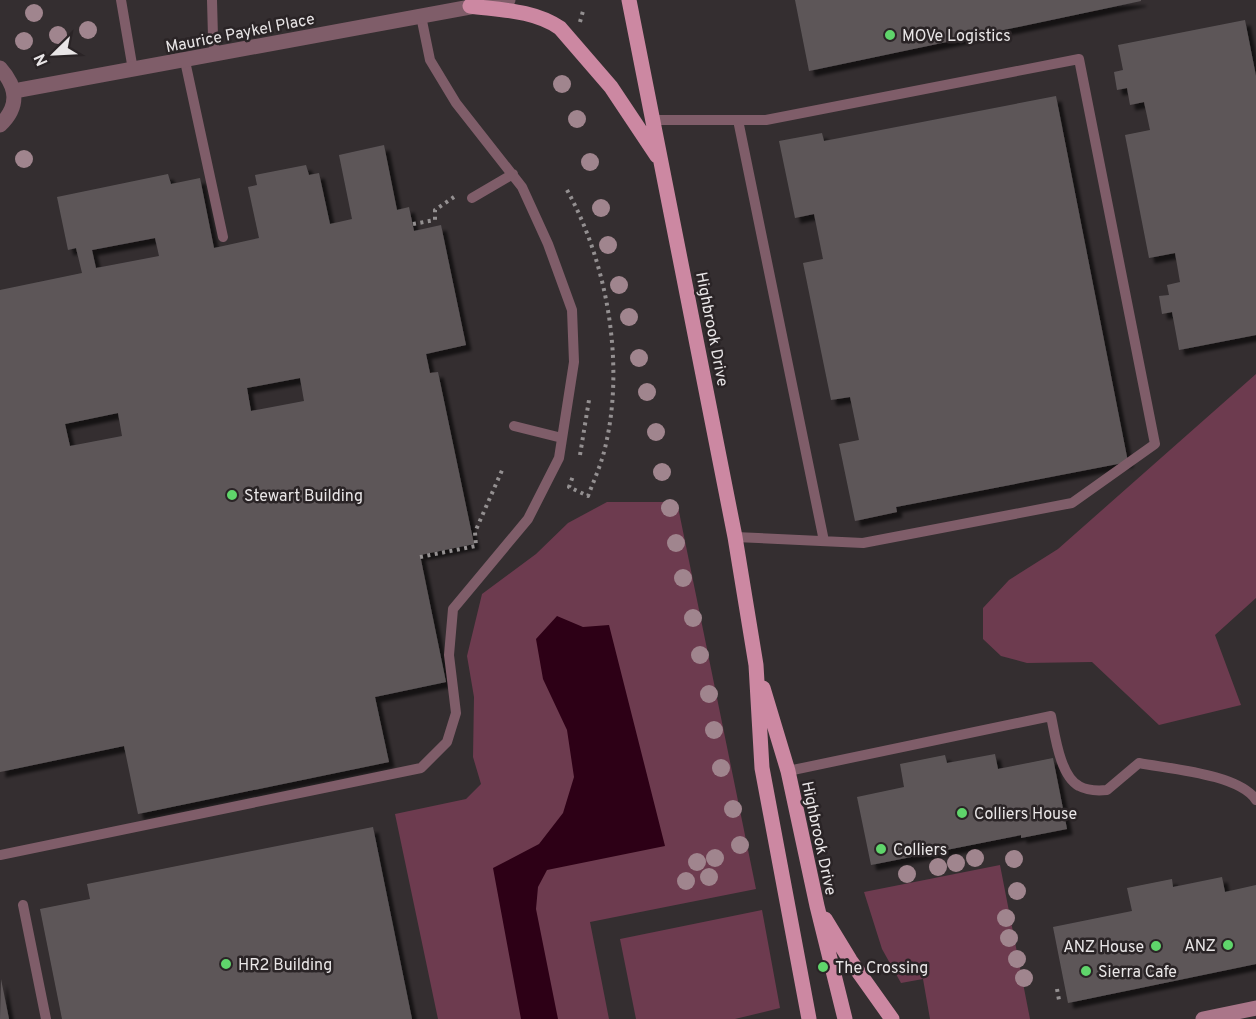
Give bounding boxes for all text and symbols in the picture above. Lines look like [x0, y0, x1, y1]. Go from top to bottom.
street label: Maurice Paykel Place [164, 10, 317, 58]
north arrow [24, 24, 84, 84]
place label: MOVe Logistics [902, 27, 1011, 47]
marker: MOVe Logistics [883, 28, 897, 42]
text: N [31, 50, 54, 69]
street label: Highbrook Drive [690, 270, 732, 388]
place label: Stewart Building [244, 487, 363, 507]
marker: Stewart Building [225, 488, 239, 502]
street label: Highbrook Drive [796, 779, 840, 897]
place label: Colliers House [974, 805, 1077, 825]
marker: Colliers House [955, 806, 969, 820]
place label: Colliers [893, 841, 947, 861]
marker: Colliers [874, 842, 888, 856]
place label: ANZ [1184, 937, 1216, 957]
place label: ANZ House [1063, 938, 1144, 958]
marker: ANZ [1221, 938, 1235, 952]
marker: ANZ House [1149, 939, 1163, 953]
place label: HR2 Building [238, 956, 332, 976]
marker: HR2 Building [219, 957, 233, 971]
place label: The Crossing [835, 959, 928, 979]
marker: The Crossing [816, 960, 830, 974]
place label: Sierra Cafe [1098, 963, 1177, 983]
marker: Sierra Cafe [1079, 964, 1093, 978]

